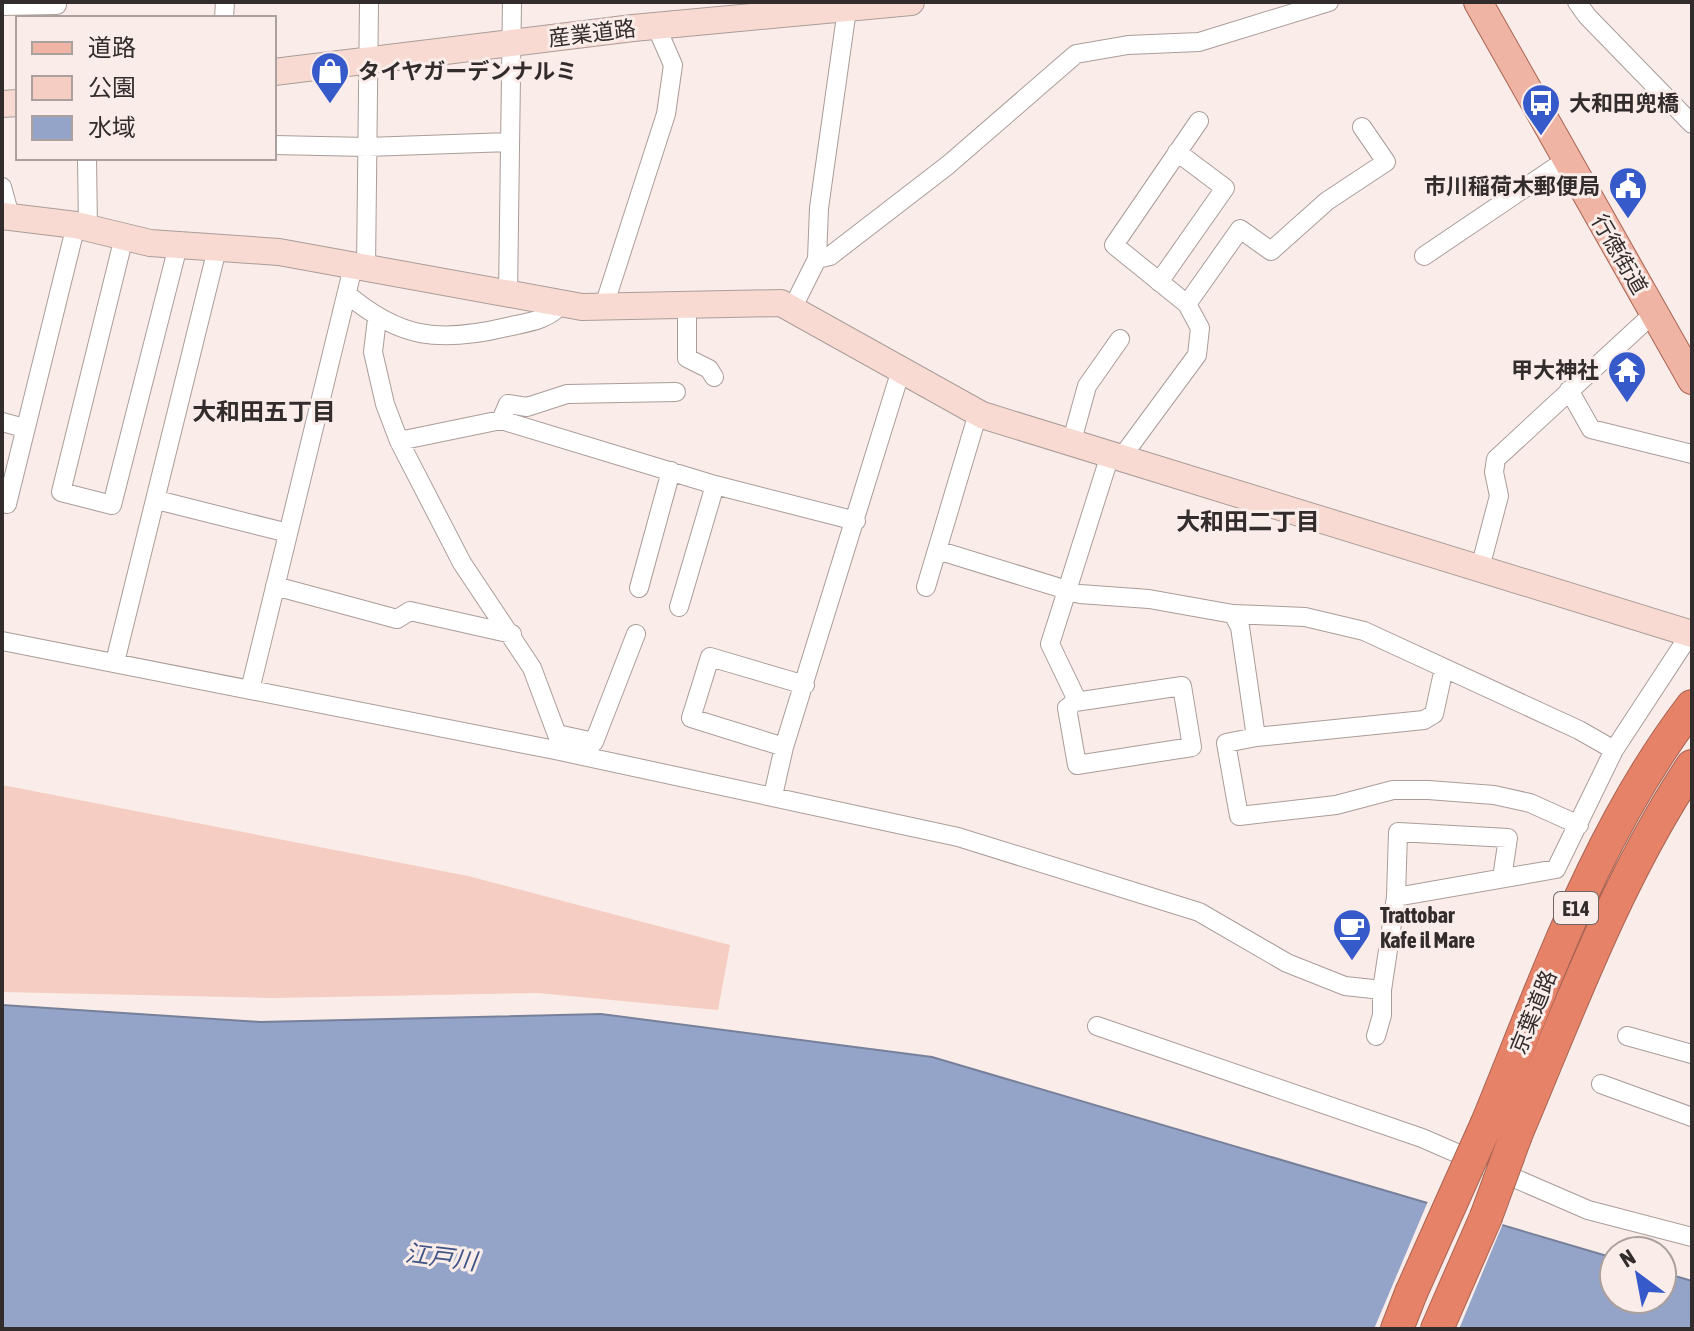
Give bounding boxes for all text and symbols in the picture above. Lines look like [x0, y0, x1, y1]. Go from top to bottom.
street label: 産業道路 [547, 15, 637, 51]
legend [16, 16, 276, 160]
text: 道路 [88, 34, 136, 61]
shop icon: タイヤガーデンナルミ [309, 50, 351, 105]
place label: タイヤガーデンナルミ [358, 58, 577, 84]
text: 公園 [88, 74, 136, 101]
bus stop icon: 大和田兜橋 [1520, 82, 1562, 137]
place label: 大和田兜橋 [1569, 90, 1679, 116]
text: 水域 [88, 114, 136, 141]
public building icon: 市川稲荷木郵便局 [1607, 165, 1649, 220]
place label: 市川稲荷木郵便局 [1424, 173, 1600, 199]
street label: 行徳街道 [1587, 209, 1653, 299]
temple icon: 甲大神社 [1606, 349, 1648, 404]
place label: 甲大神社 [1511, 357, 1599, 383]
district label: 大和田五丁目 [192, 398, 336, 425]
district label: 大和田二丁目 [1176, 508, 1320, 535]
road number: E14 [1554, 892, 1598, 924]
place label: Trattobar Kafe il Mare [1380, 902, 1475, 953]
cafe icon: Trattobar Kafe il Mare [1331, 907, 1373, 962]
street label: 京葉道路 [1504, 966, 1562, 1058]
north arrow [1598, 1235, 1678, 1315]
water label: 江戸川 [404, 1239, 481, 1275]
text: N [1615, 1244, 1640, 1273]

